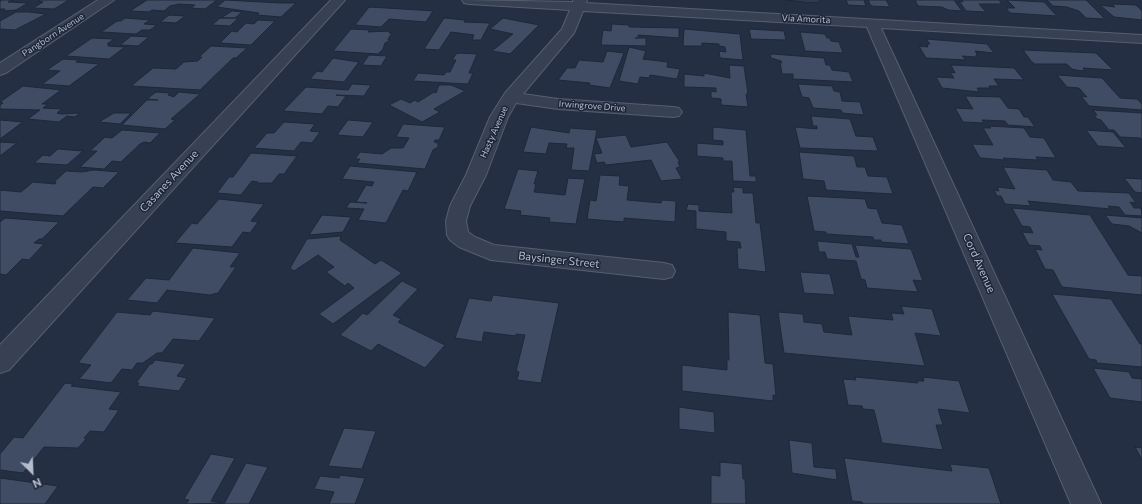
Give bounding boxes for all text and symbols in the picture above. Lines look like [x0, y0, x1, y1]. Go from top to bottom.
street label: Pangborn Avenue [20, 11, 86, 59]
street label: Via Amorita [781, 12, 831, 26]
street label: Irwingrove Drive [558, 98, 626, 114]
street label: Hasty Avenue [478, 104, 510, 160]
street label: Casanes Avenue [137, 147, 201, 215]
street label: Cord Avenue [960, 231, 998, 295]
street label: Baysinger Street [518, 249, 600, 271]
north arrow [12, 452, 52, 492]
text: N [31, 476, 44, 491]

